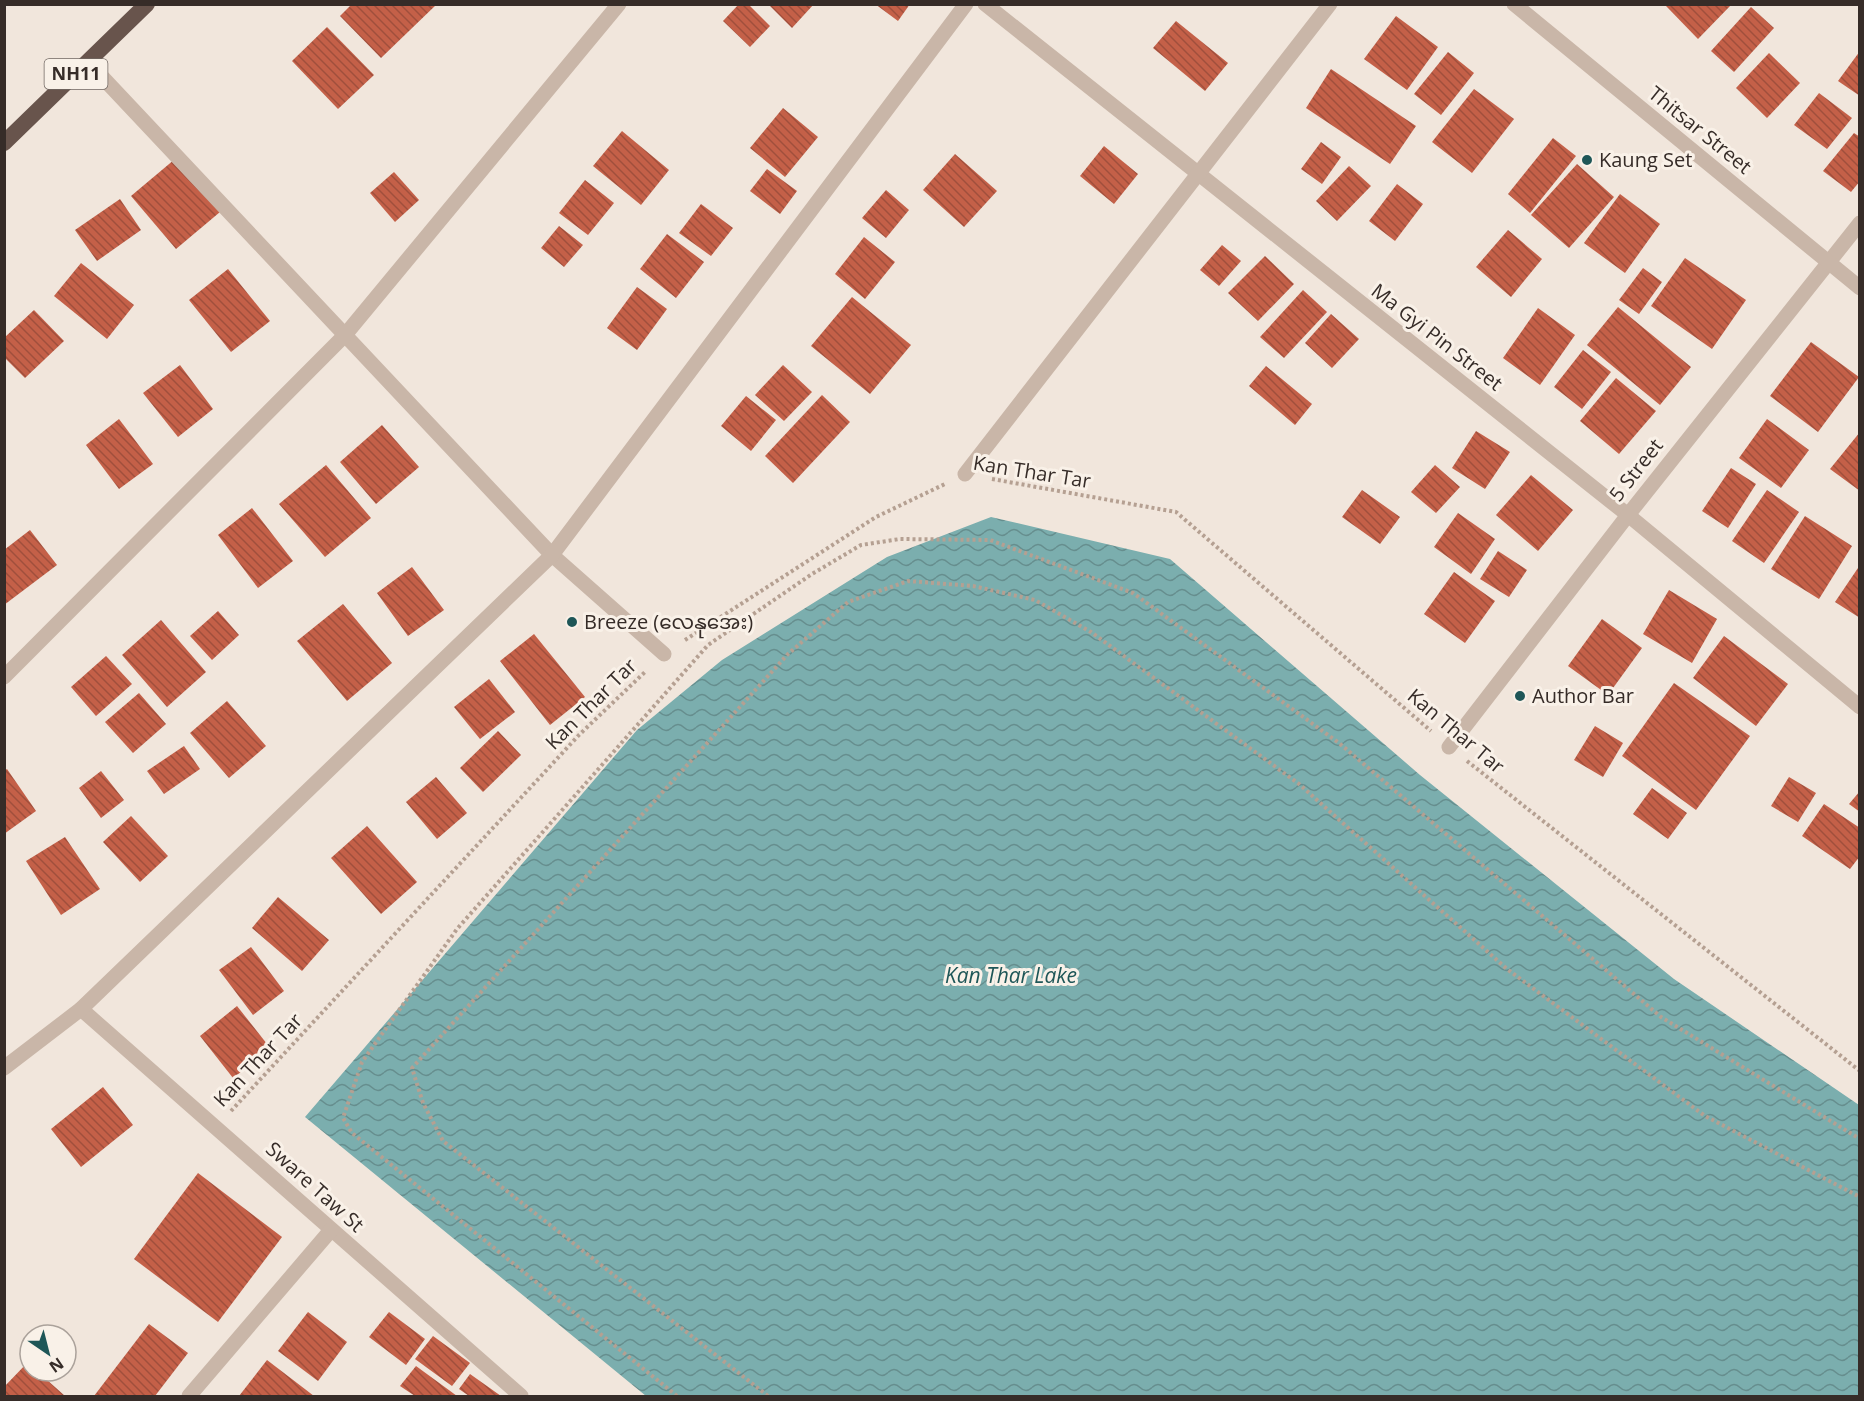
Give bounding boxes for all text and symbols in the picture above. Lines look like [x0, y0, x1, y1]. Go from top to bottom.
road number: NH11 [44, 59, 107, 89]
street label: Thitsar Street [1643, 80, 1758, 180]
place label: Kaung Set [1599, 146, 1692, 173]
marker: Kaung Set [1580, 153, 1594, 167]
street label: Ma Gyi Pin Street [1366, 277, 1508, 396]
street label: 5 Street [1603, 433, 1669, 507]
street label: Kan Thar Tar [971, 449, 1093, 494]
place label: Breeze (လေနုအေး) [584, 608, 753, 639]
marker: Breeze (လေနုအေး) [565, 615, 579, 629]
street label: Kan Thar Tar [539, 652, 642, 755]
street label: Kan Thar Tar [1402, 682, 1511, 779]
place label: Author Bar [1532, 682, 1634, 709]
marker: Author Bar [1513, 689, 1527, 703]
water label: Kan Thar Lake [945, 961, 1077, 989]
street label: Kan Thar Tar [207, 1007, 308, 1112]
street label: Sware Taw St [261, 1135, 370, 1238]
north arrow [18, 1323, 78, 1383]
text: N [45, 1353, 68, 1378]

